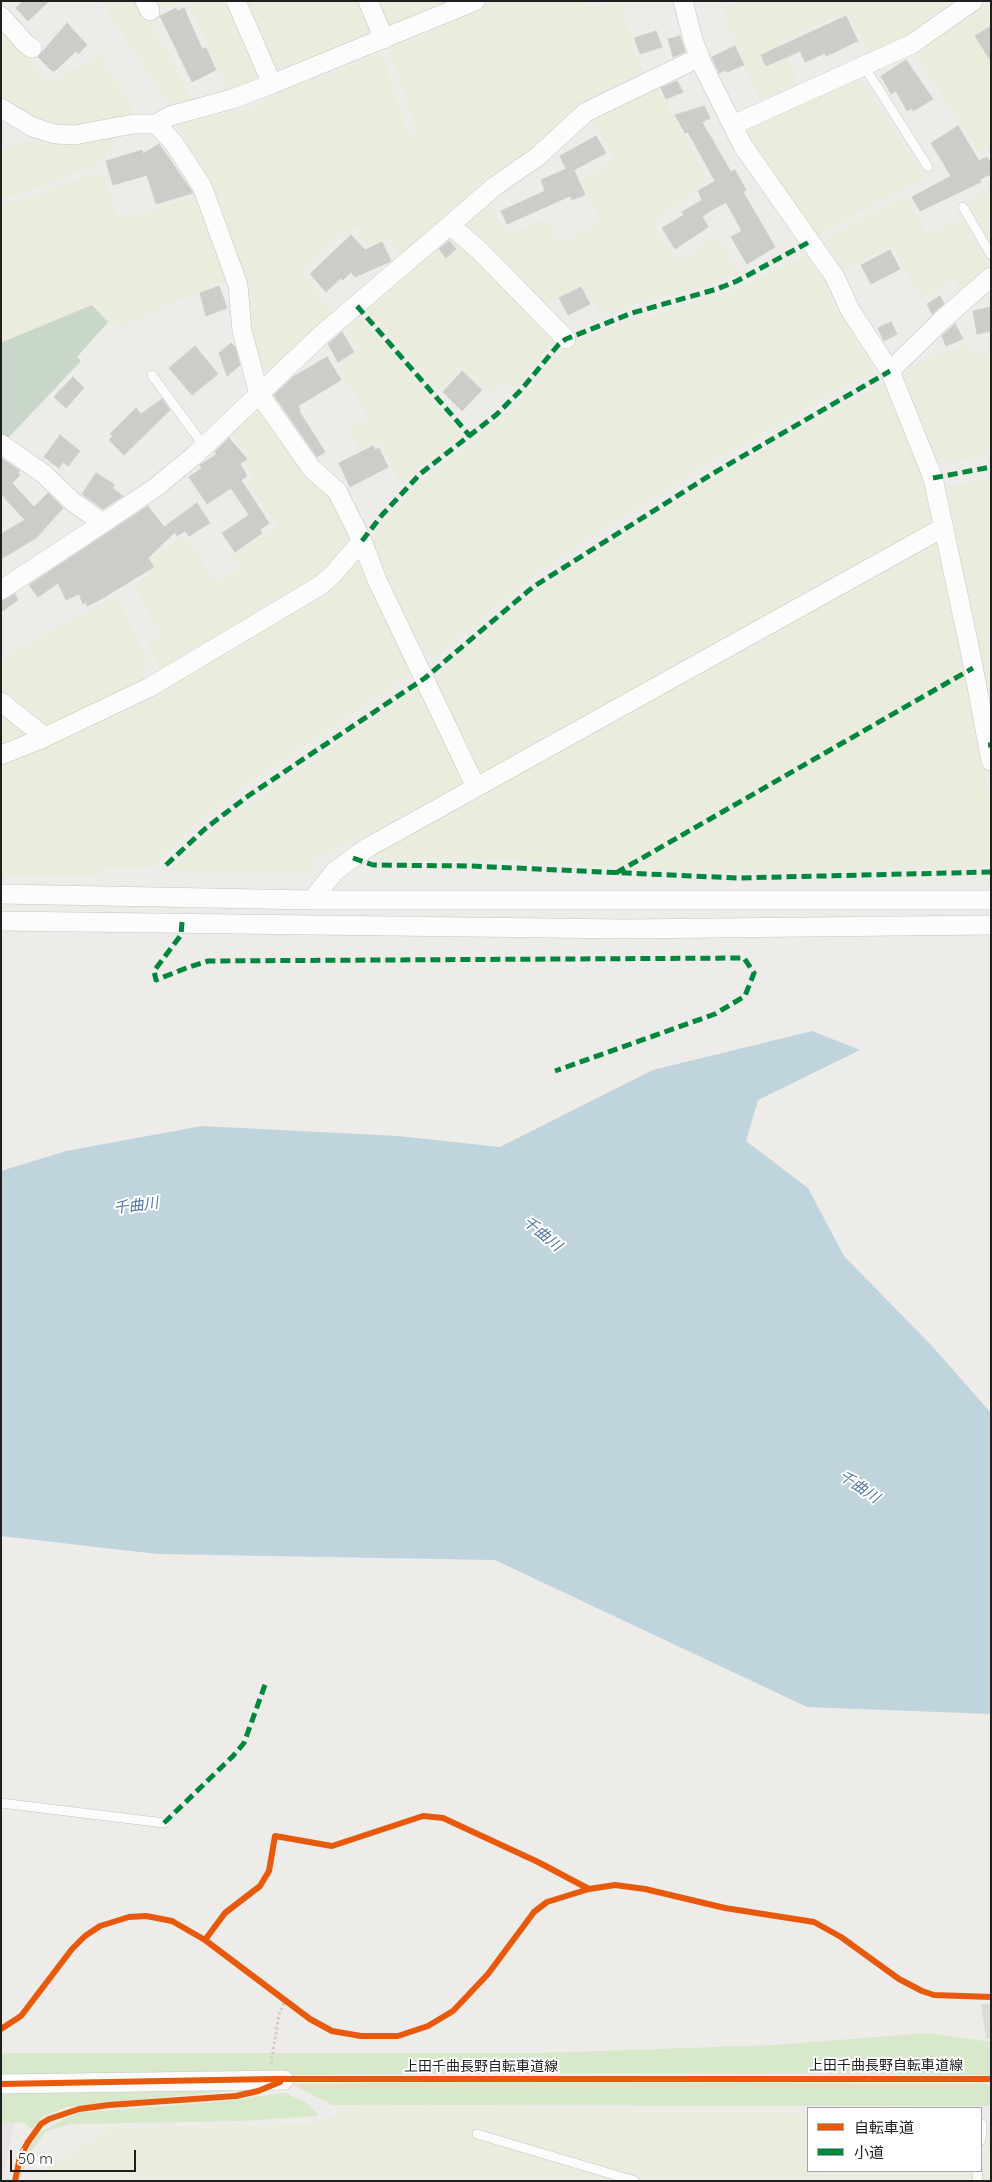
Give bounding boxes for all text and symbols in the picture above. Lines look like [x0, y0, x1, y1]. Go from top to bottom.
water label: 千曲川 [112, 1194, 160, 1218]
water label: 千曲川 [519, 1213, 565, 1255]
water label: 千曲川 [835, 1467, 883, 1507]
street label: 上田千曲長野自転車道線 [809, 2058, 963, 2074]
street label: 上田千曲長野自転車道線 [404, 2059, 558, 2075]
legend [807, 2107, 982, 2172]
text: 自転車道 [854, 2118, 914, 2137]
scale bar [12, 2140, 139, 2172]
text: 小道 [854, 2143, 884, 2162]
text: 50 m [18, 2149, 53, 2168]

